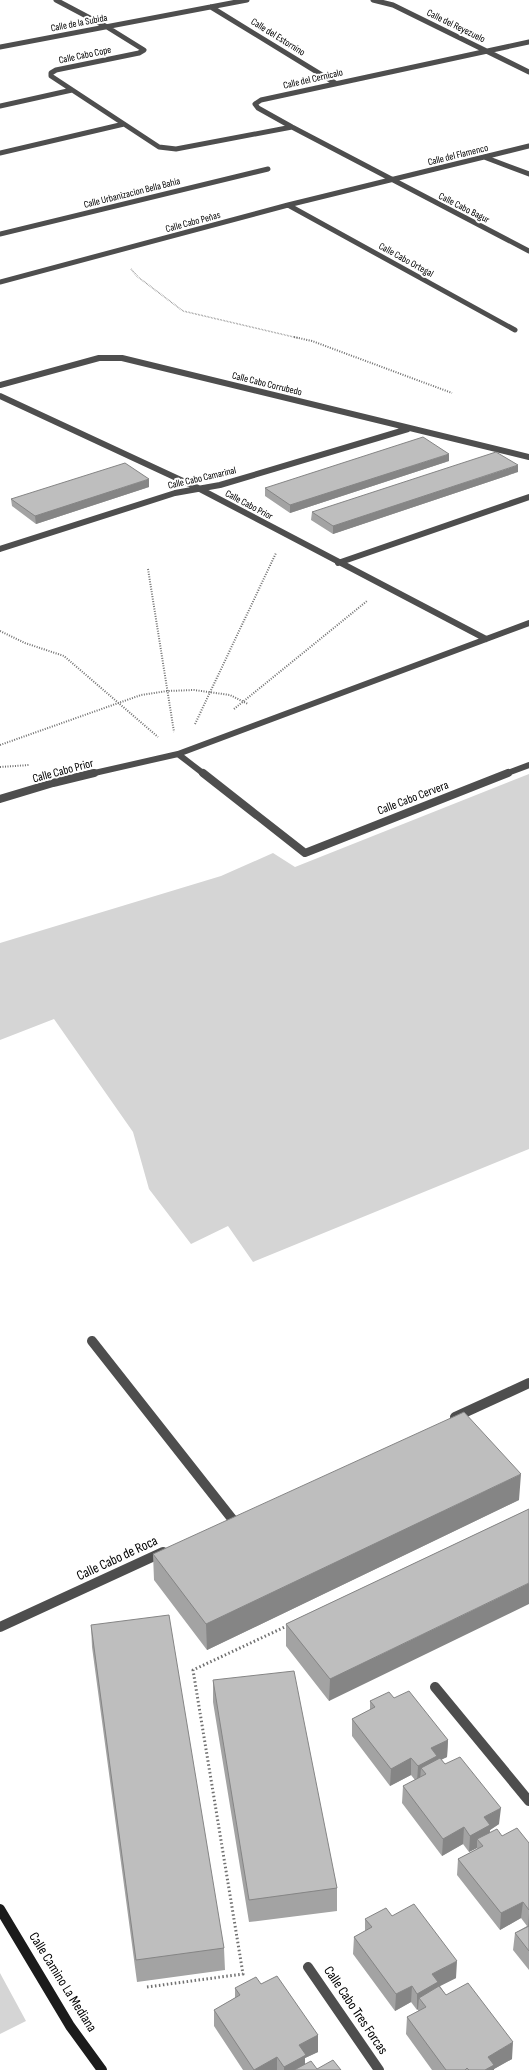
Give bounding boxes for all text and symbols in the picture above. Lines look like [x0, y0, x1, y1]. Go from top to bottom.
street label: Calle del Reyezuelo [425, 7, 487, 45]
street label: Calle de la Subida [50, 12, 108, 34]
street label: Calle del Estornino [249, 16, 307, 58]
street label: Calle Cabo Cope [58, 44, 112, 66]
street label: Calle del Cernicalo [282, 66, 344, 92]
street label: Calle del Flamenco [427, 142, 489, 168]
street label: Calle Urbanizacion Bella Bahia [82, 175, 182, 211]
street label: Calle Cabo Bagur [436, 190, 492, 226]
street label: Calle Cabo Peñas [164, 209, 222, 235]
street label: Calle Cabo Ortegal [377, 240, 436, 280]
street label: Calle Cabo Corrubedo [231, 370, 303, 398]
street label: Calle Cabo Camarinal [167, 464, 237, 492]
street label: Calle Cabo Prior [223, 487, 275, 523]
street label: Calle Cabo Prior [31, 755, 96, 786]
street label: Calle Cabo Cervera [375, 777, 451, 818]
street label: Calle Cabo de Roca [74, 1532, 160, 1584]
street label: Calle Camino La Mediana [25, 1929, 101, 2035]
street label: Calle Cabo Tres Forcas [320, 1963, 392, 2057]

